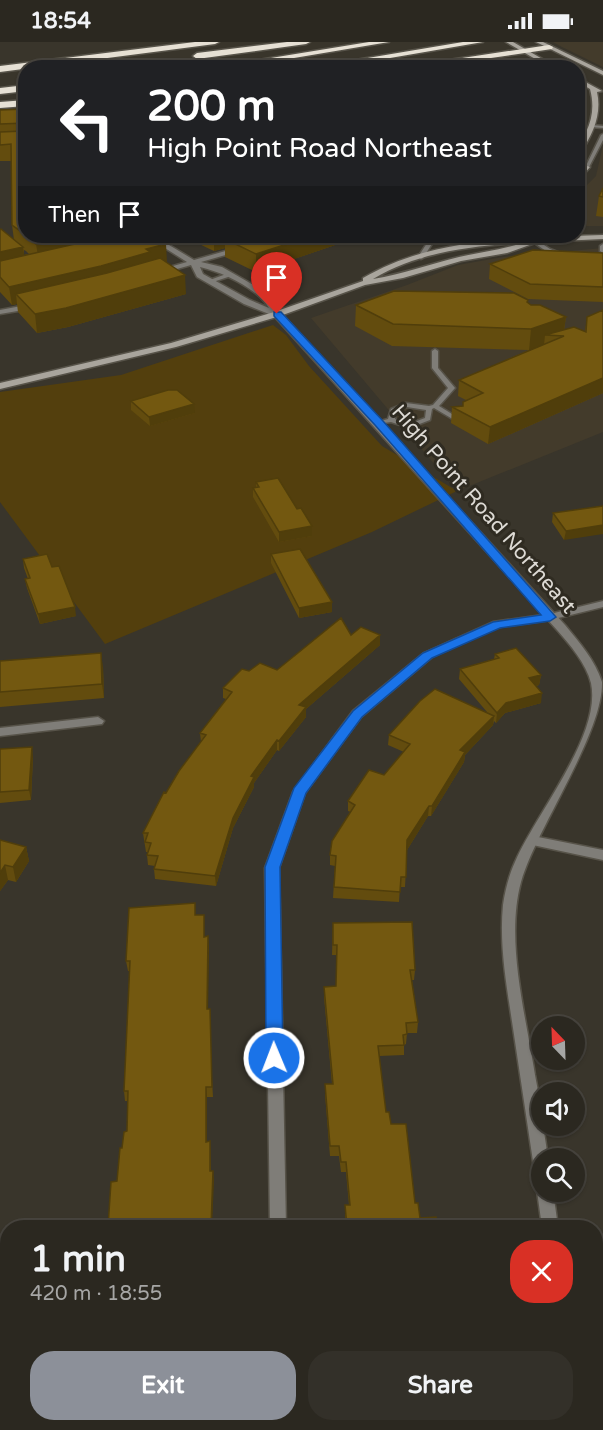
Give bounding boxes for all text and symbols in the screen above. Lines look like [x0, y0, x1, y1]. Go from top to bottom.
text: 18:54 [30, 8, 91, 34]
text: 200 m [147, 81, 276, 132]
icon: left [48, 84, 126, 162]
text: High Point Road Northeast [147, 132, 492, 165]
icon: arrive [113, 198, 146, 231]
text: Then [48, 202, 101, 228]
pin [251, 252, 302, 314]
icon: arrive [260, 261, 293, 294]
street label: High Point Road Northeast [386, 400, 581, 619]
north arrow [531, 1016, 585, 1070]
map controls [531, 1016, 585, 1202]
position arrow [242, 1026, 306, 1090]
button: sound [531, 1082, 585, 1136]
button: search [531, 1148, 585, 1202]
text: 1 min [30, 1238, 126, 1281]
button: close [510, 1240, 573, 1303]
text: 420 m · 18:55 [30, 1282, 162, 1306]
button: Exit [30, 1351, 296, 1420]
button: Share [308, 1351, 573, 1420]

